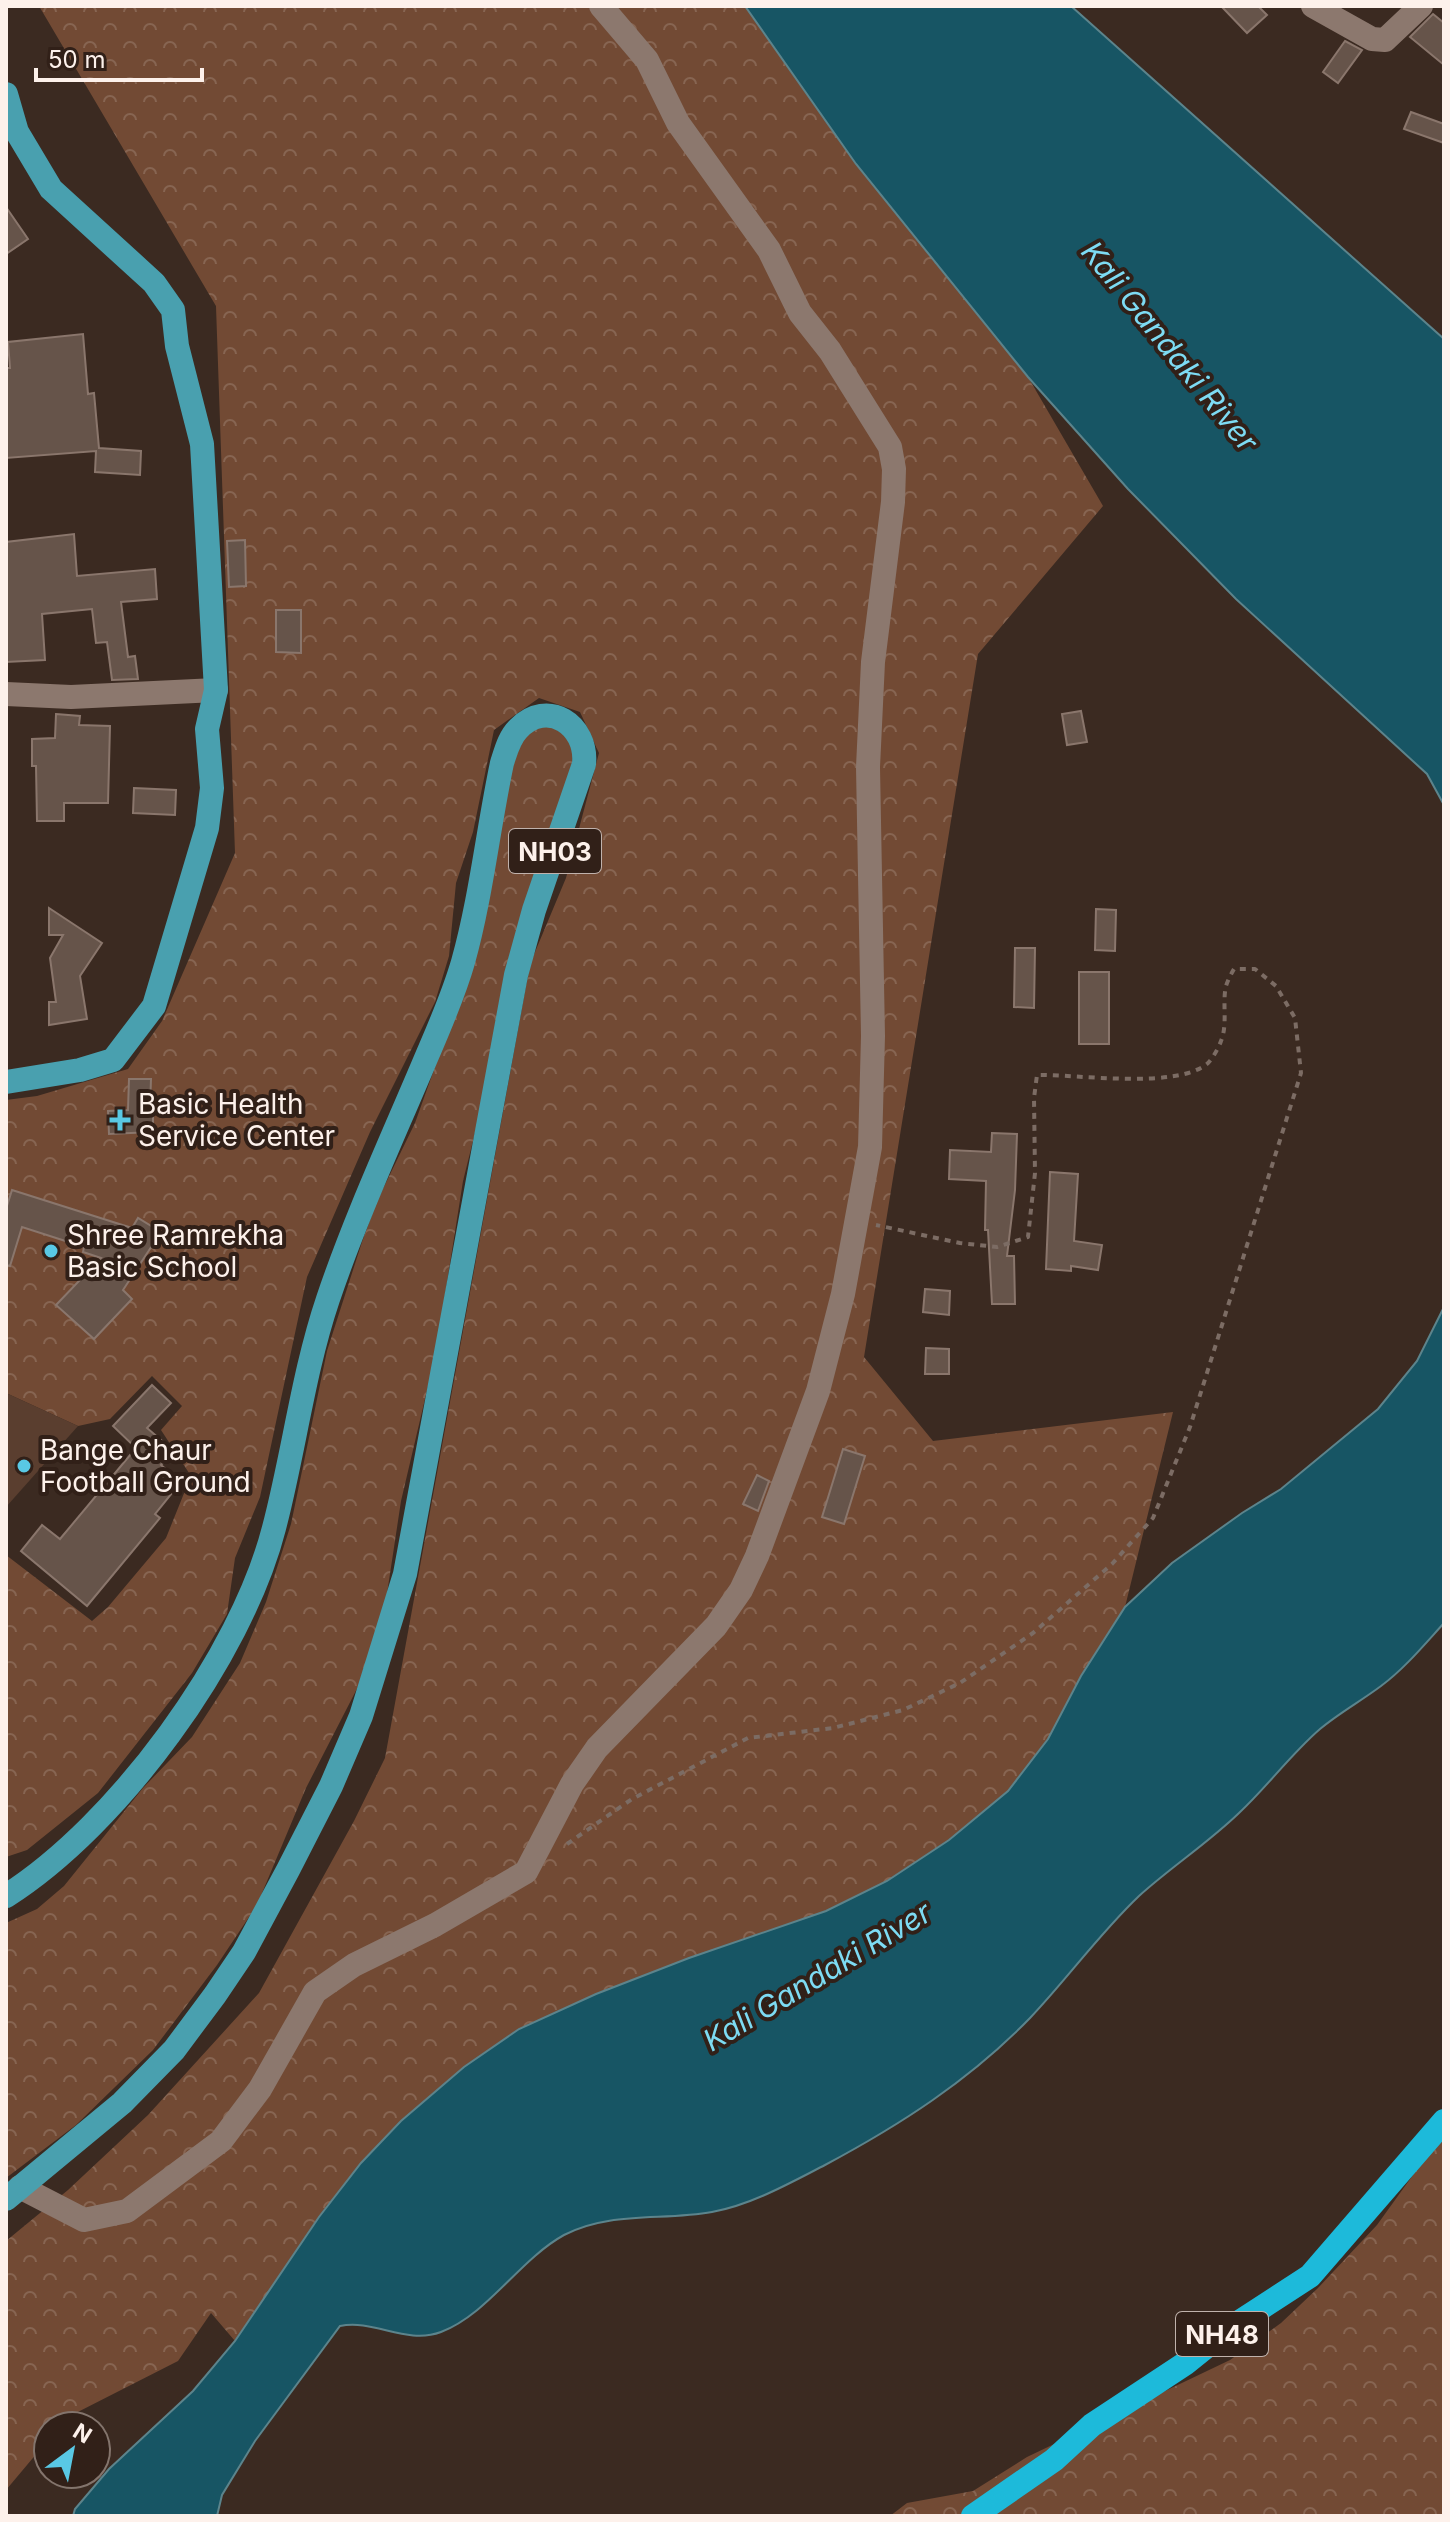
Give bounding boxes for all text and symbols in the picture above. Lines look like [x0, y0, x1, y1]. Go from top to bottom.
scale bar [36, 32, 202, 82]
text: 50 m [48, 45, 106, 74]
water label: Kali Gandaki River [1074, 234, 1266, 459]
road number: NH03 [509, 829, 601, 873]
place label: Basic Health Service Center [138, 1087, 335, 1153]
marker: Basic Health Service Center [109, 1109, 131, 1131]
place label: Shree Ramrekha Basic School [67, 1218, 284, 1284]
marker: Shree Ramrekha Basic School [42, 1242, 60, 1260]
place label: Bange Chaur Football Ground [40, 1433, 251, 1499]
marker: Bange Chaur Football Ground [15, 1457, 33, 1475]
water label: Kali Gandaki River [697, 1893, 938, 2058]
road number: NH48 [1176, 2312, 1268, 2356]
north arrow [32, 2410, 112, 2490]
text: N [69, 2418, 97, 2449]

